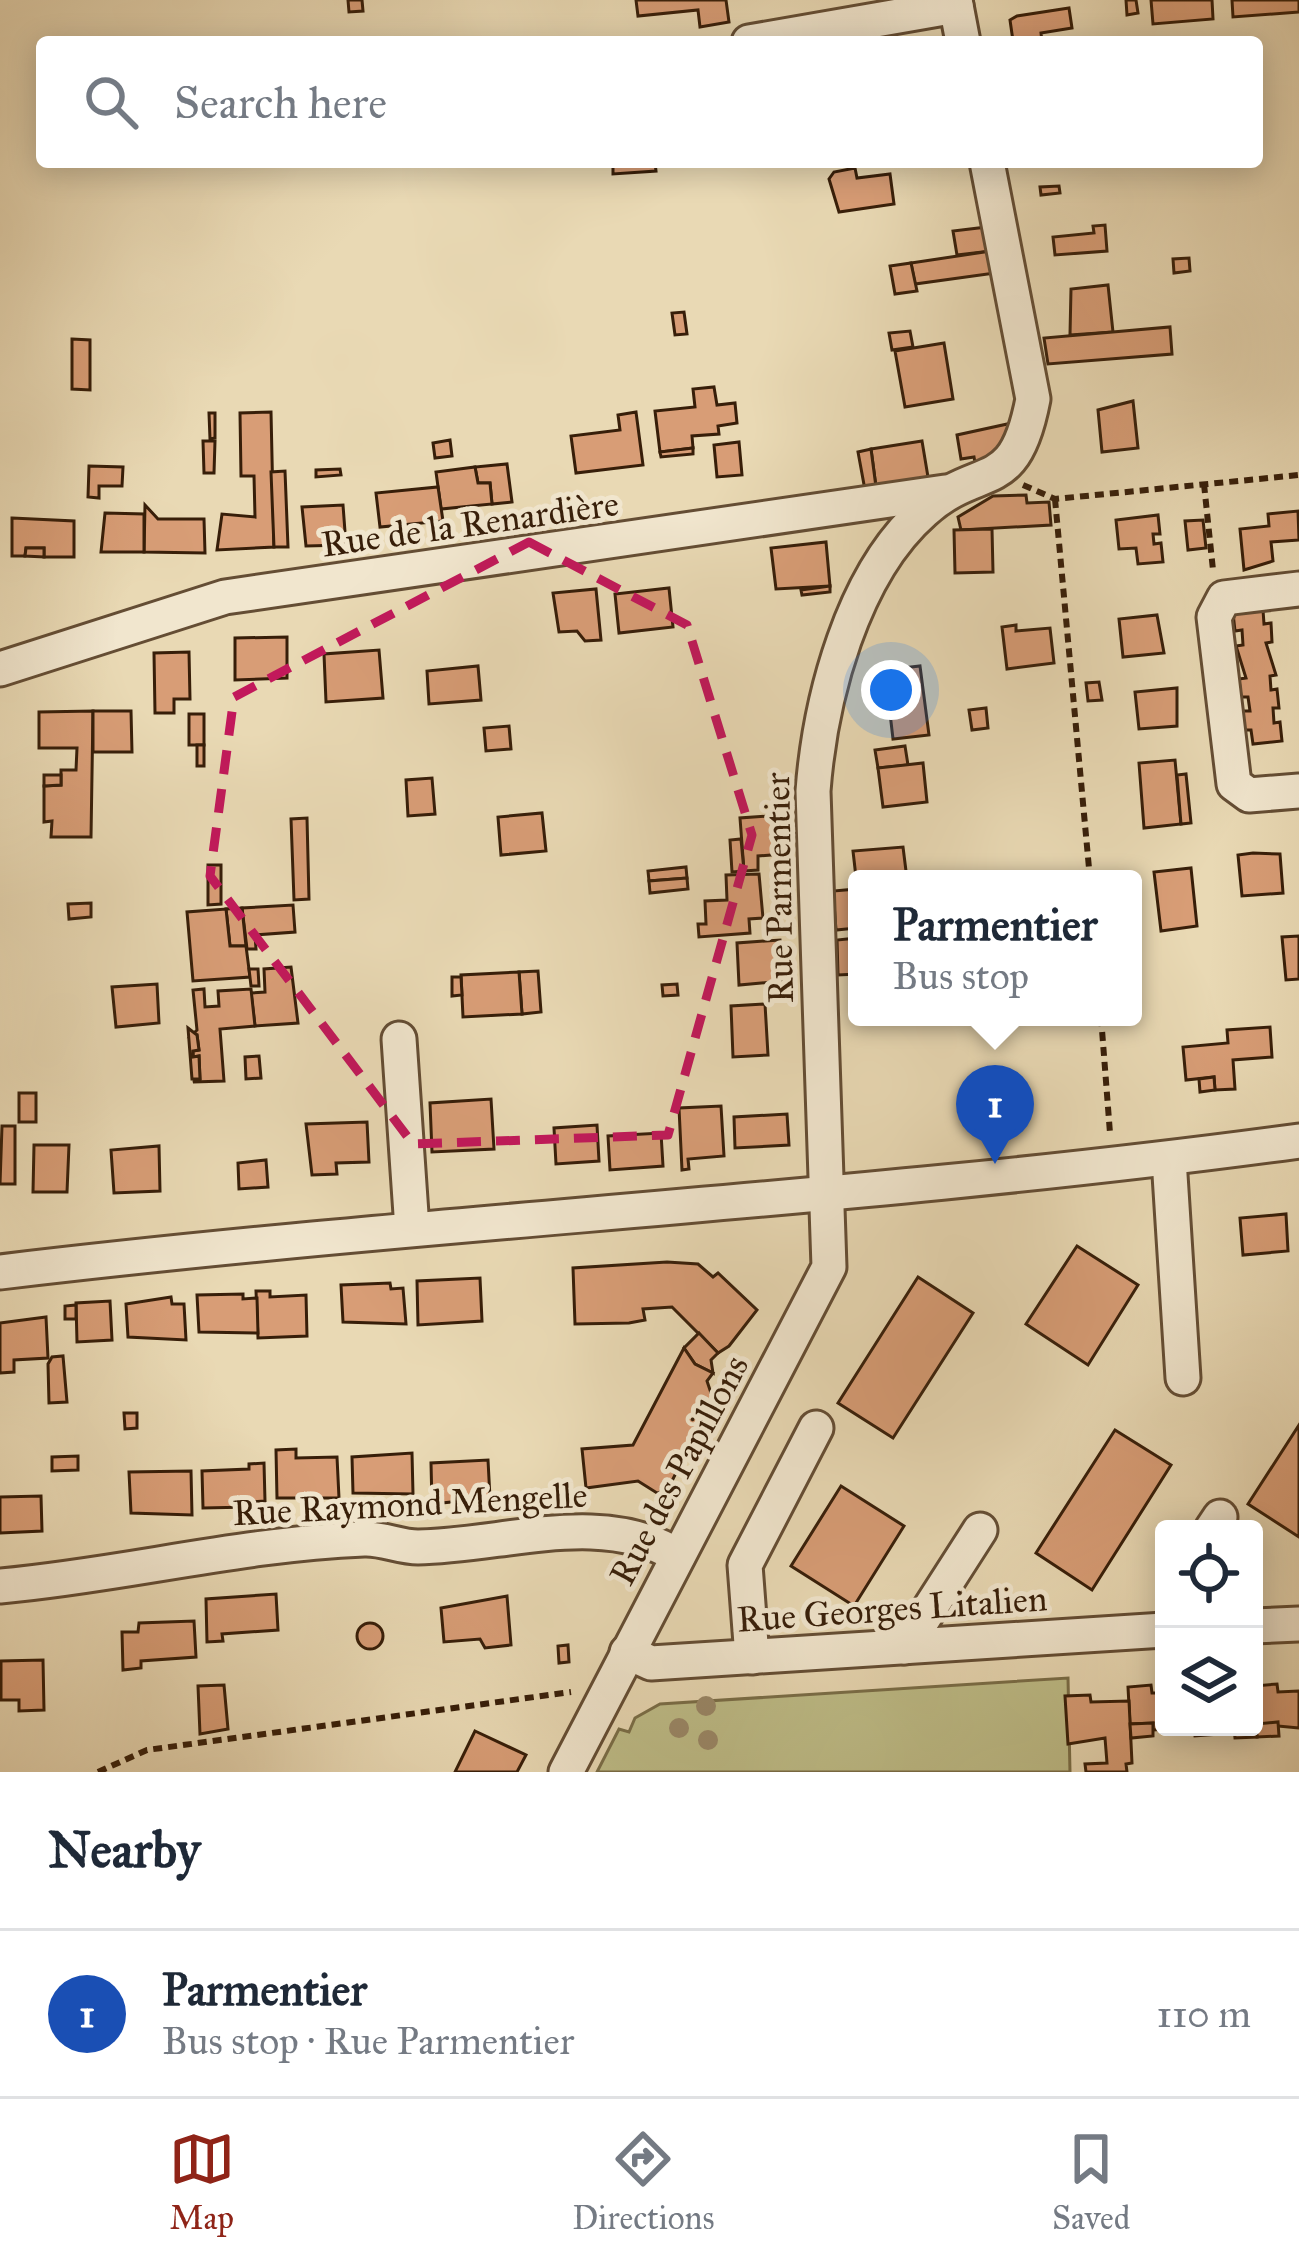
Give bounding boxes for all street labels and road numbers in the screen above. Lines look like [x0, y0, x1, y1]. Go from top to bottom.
street label: Rue de la Renardière [319, 481, 621, 567]
street label: Rue Parmentier [755, 772, 803, 1004]
street label: Rue des Papillons [600, 1347, 758, 1593]
street label: Rue Raymond Mengelle [232, 1473, 588, 1535]
street label: Rue Georges Litalien [735, 1576, 1049, 1642]

